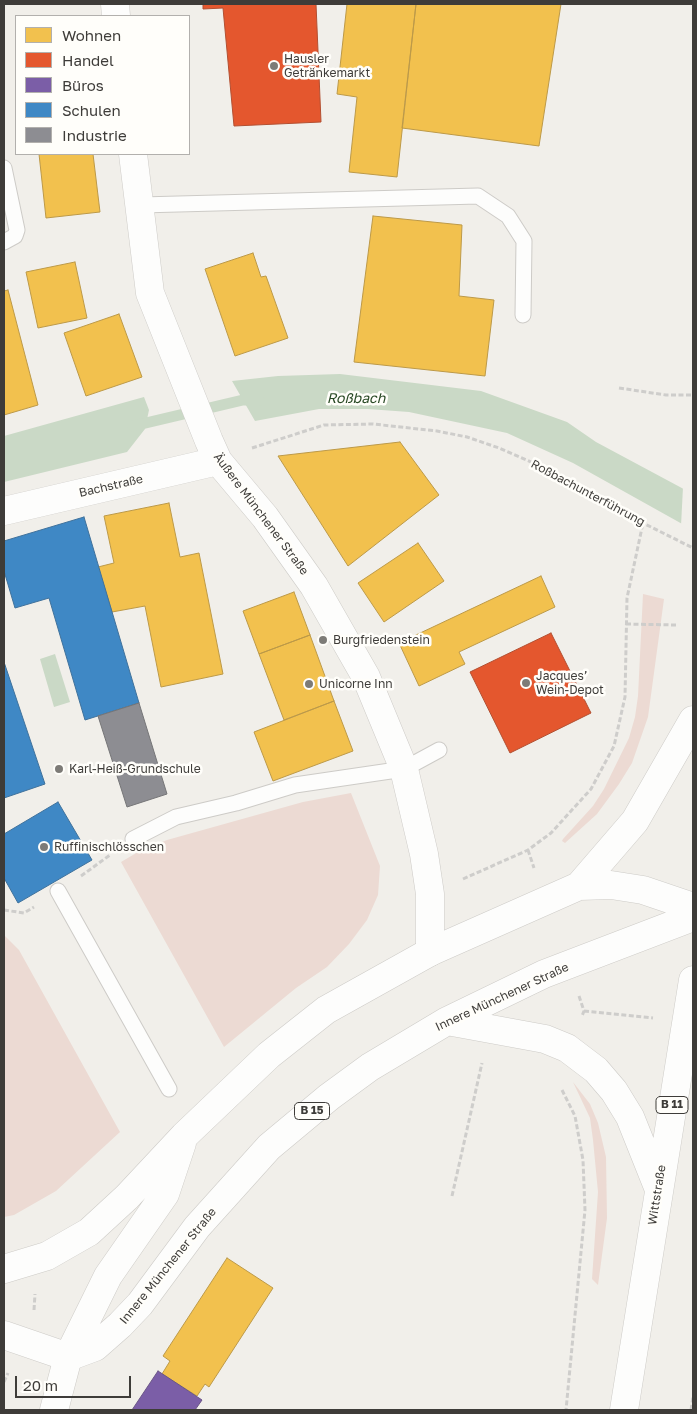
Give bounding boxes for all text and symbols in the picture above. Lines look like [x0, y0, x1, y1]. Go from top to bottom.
legend [15, 15, 190, 155]
text: Wohnen [62, 26, 121, 44]
text: Handel [62, 51, 114, 69]
place label: Hausler Getränkemarkt [284, 52, 370, 80]
marker: Hausler Getränkemarkt [268, 60, 280, 72]
text: Büros [62, 76, 104, 94]
text: Schulen [62, 101, 121, 119]
text: Industrie [62, 126, 127, 144]
water label: Roßbach [327, 391, 385, 407]
street label: Äußere Münchener Straße [210, 450, 312, 578]
street label: Roßbachunterführung [528, 457, 648, 529]
street label: Bachstraße [78, 472, 144, 500]
place label: Burgfriedenstein [333, 633, 430, 647]
marker: Burgfriedenstein [317, 634, 329, 646]
place label: Jacques’ Wein-Depot [536, 669, 604, 697]
place label: Unicorne Inn [319, 677, 393, 691]
marker: Jacques’ Wein-Depot [520, 677, 532, 689]
marker: Unicorne Inn [303, 678, 315, 690]
place label: Karl-Heiß-Grundschule [69, 762, 201, 776]
marker: Karl-Heiß-Grundschule [53, 763, 65, 775]
place label: Ruffinischlösschen [54, 840, 164, 854]
marker: Ruffinischlösschen [38, 841, 50, 853]
street label: Innere Münchener Straße [433, 960, 571, 1034]
road number: B 11 [656, 1096, 688, 1114]
road number: B 15 [294, 1102, 330, 1120]
street label: Wittstraße [645, 1164, 669, 1226]
street label: Innere Münchener Straße [117, 1205, 219, 1327]
scale bar [18, 1366, 134, 1398]
text: 20 m [23, 1376, 58, 1394]

